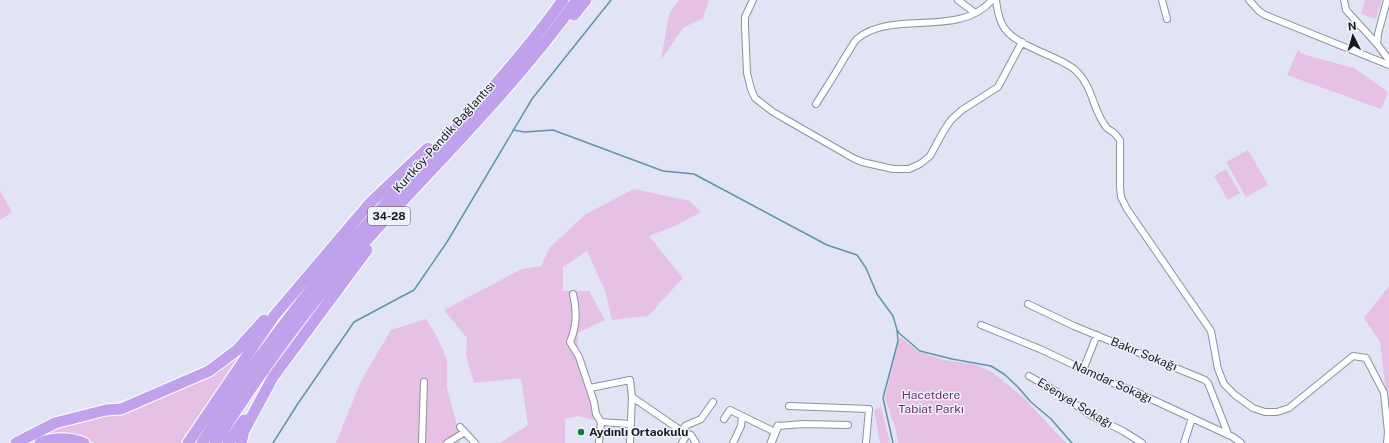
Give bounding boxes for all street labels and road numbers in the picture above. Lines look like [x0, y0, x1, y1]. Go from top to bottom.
street label: Kurtköy-Pendik Bağlantısı [390, 78, 498, 196]
road number: 34-28 [368, 207, 410, 225]
street label: Bakır Sokağı [1109, 334, 1179, 374]
street label: Namdar Sokağı [1070, 358, 1154, 406]
street label: Esenyel Sokağı [1035, 375, 1115, 431]

